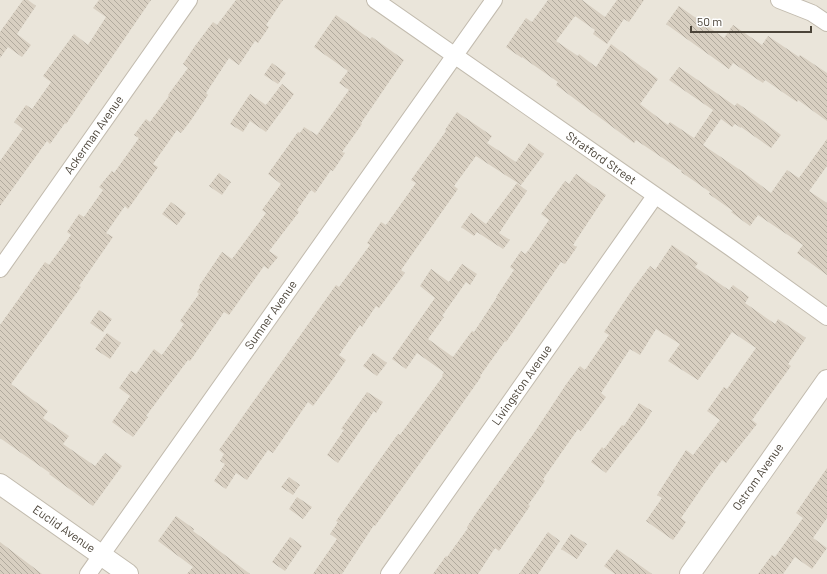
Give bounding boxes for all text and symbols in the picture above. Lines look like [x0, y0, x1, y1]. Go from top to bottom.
scale bar [691, 8, 811, 34]
text: 50 m [697, 14, 722, 28]
street label: Ackerman Avenue [61, 92, 126, 177]
street label: Stratford Street [564, 128, 639, 187]
street label: Sumner Avenue [241, 277, 299, 352]
street label: Livingston Avenue [488, 342, 554, 427]
street label: Ostrom Avenue [729, 440, 786, 513]
street label: Euclid Avenue [31, 502, 98, 555]

